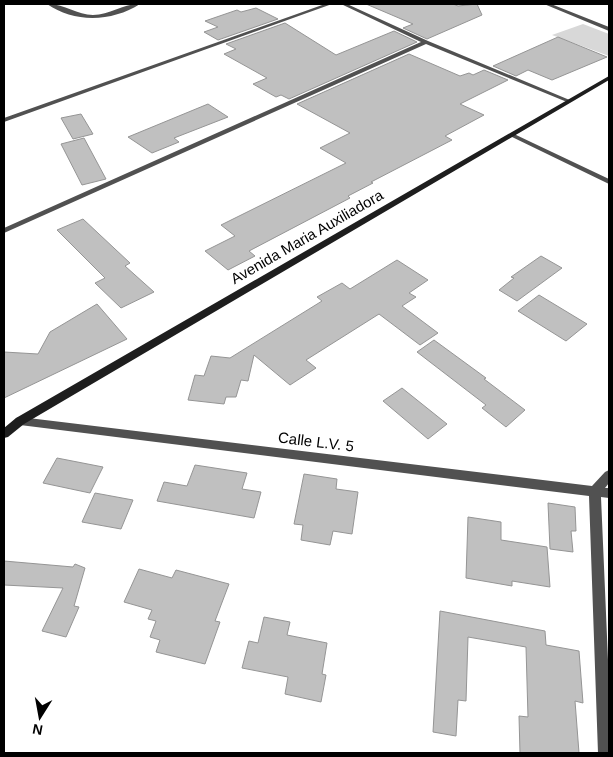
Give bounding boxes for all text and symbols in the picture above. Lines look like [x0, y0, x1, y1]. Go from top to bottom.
street label: Avenida Maria Auxiliadora [228, 186, 387, 287]
street label: Calle L.V. 5 [277, 428, 355, 455]
north arrow [15, 692, 65, 742]
text: N [31, 721, 44, 739]

